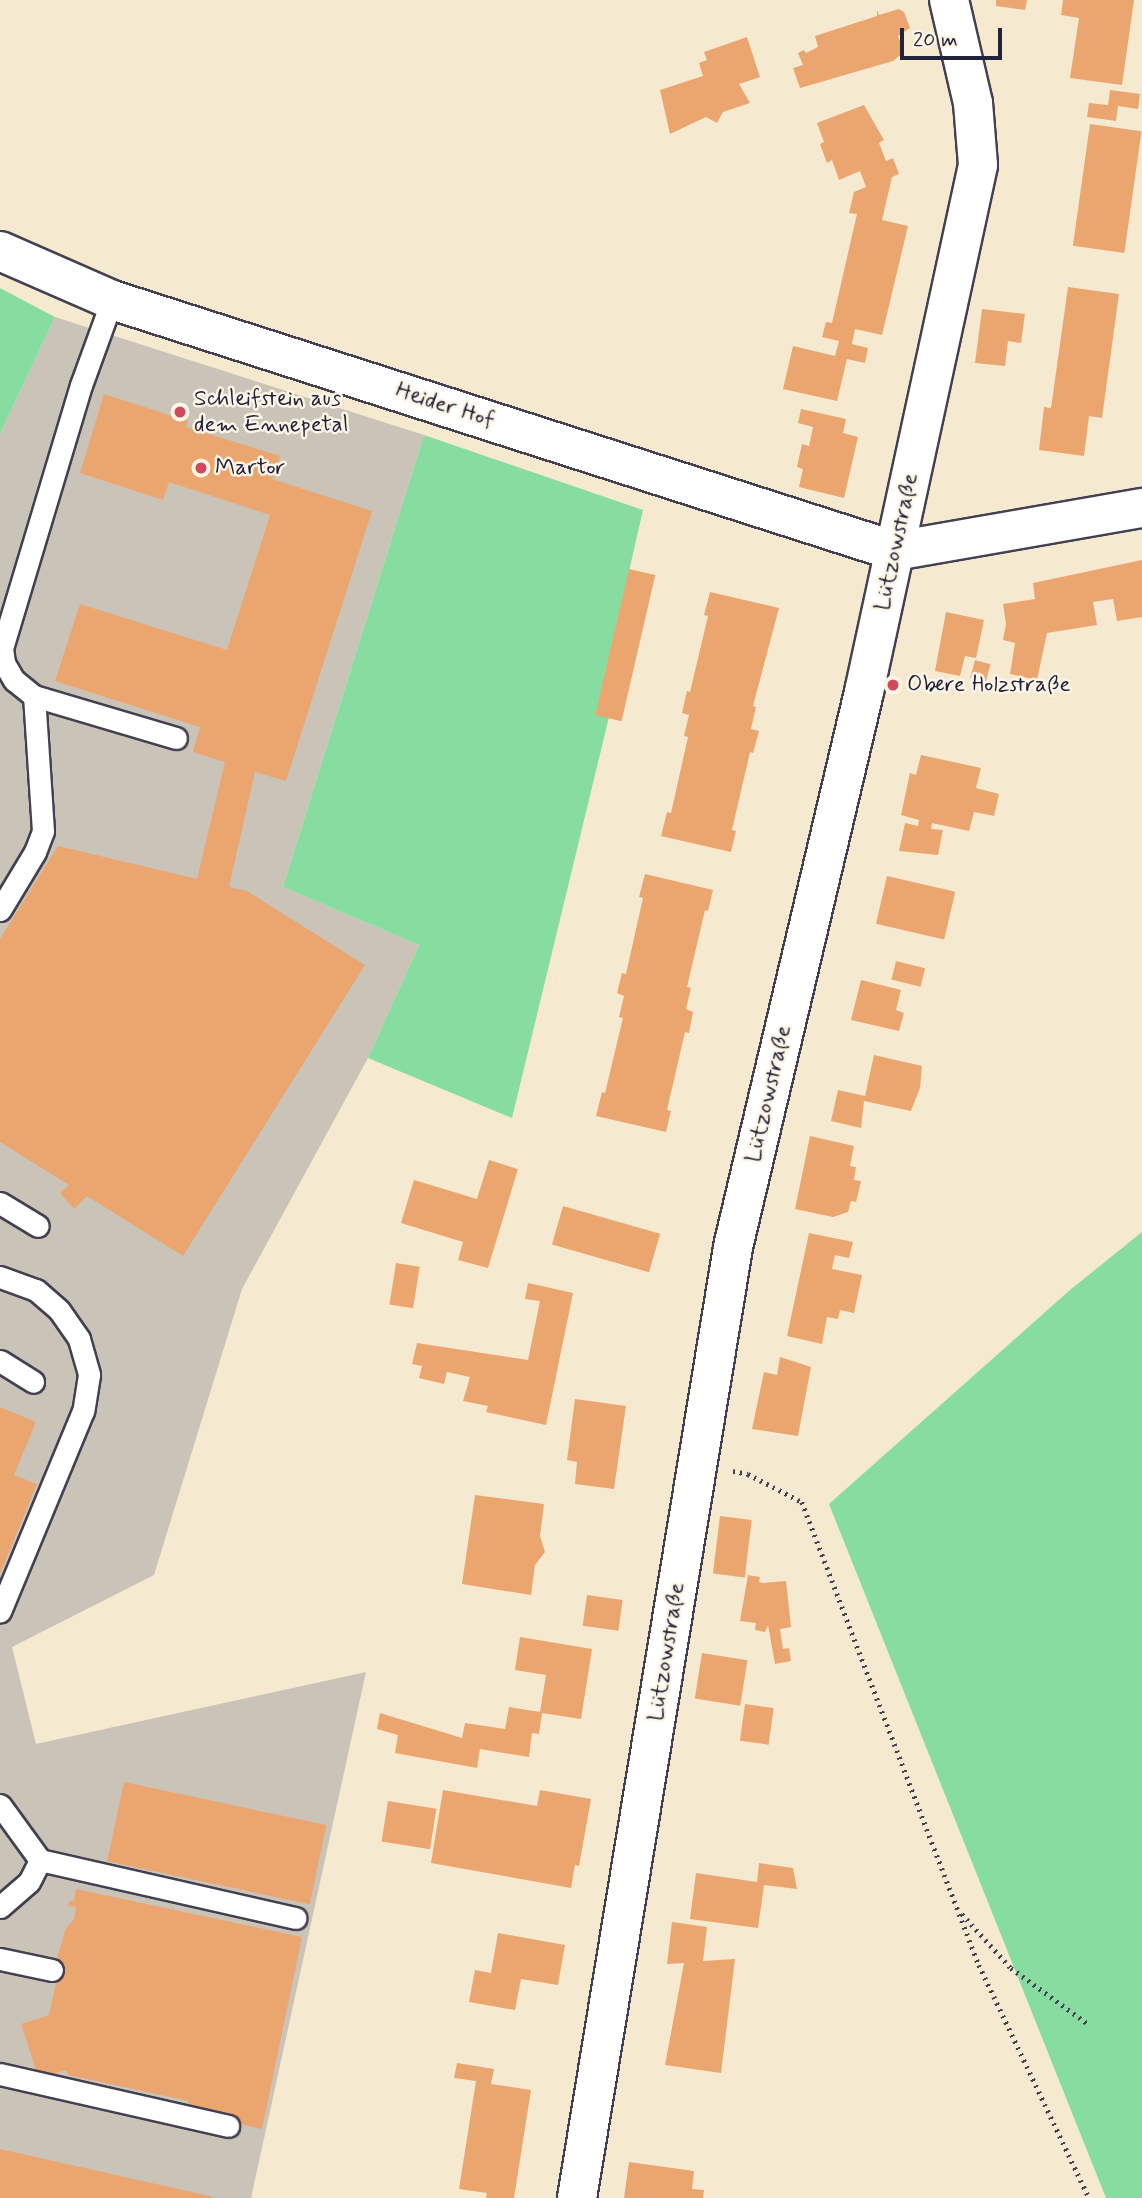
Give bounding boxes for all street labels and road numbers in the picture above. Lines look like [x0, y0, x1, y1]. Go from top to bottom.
street label: Heider Hof [392, 377, 498, 435]
street label: Lützowstraße [869, 471, 925, 613]
street label: Lützowstraße [740, 1023, 798, 1165]
street label: Lützowstraße [642, 1581, 692, 1723]

